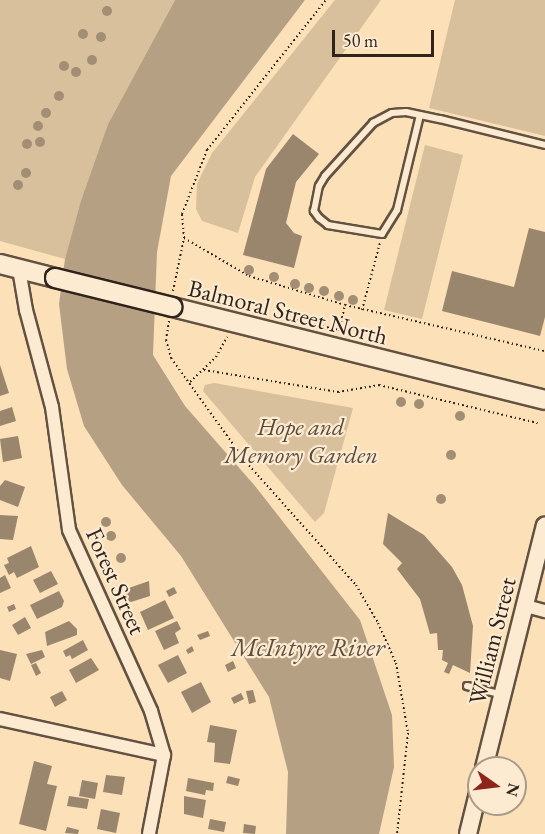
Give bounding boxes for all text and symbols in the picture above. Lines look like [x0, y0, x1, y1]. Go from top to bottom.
scale bar [335, 18, 437, 56]
text: 50 m [343, 29, 378, 52]
street label: Balmoral Street North [185, 273, 391, 351]
park label: Hope and Memory Garden [224, 413, 378, 469]
street label: Forest Street [80, 523, 152, 639]
street label: William Street [462, 574, 522, 708]
water label: McIntyre River [231, 632, 385, 664]
north arrow [467, 756, 527, 816]
text: N [501, 781, 525, 799]

